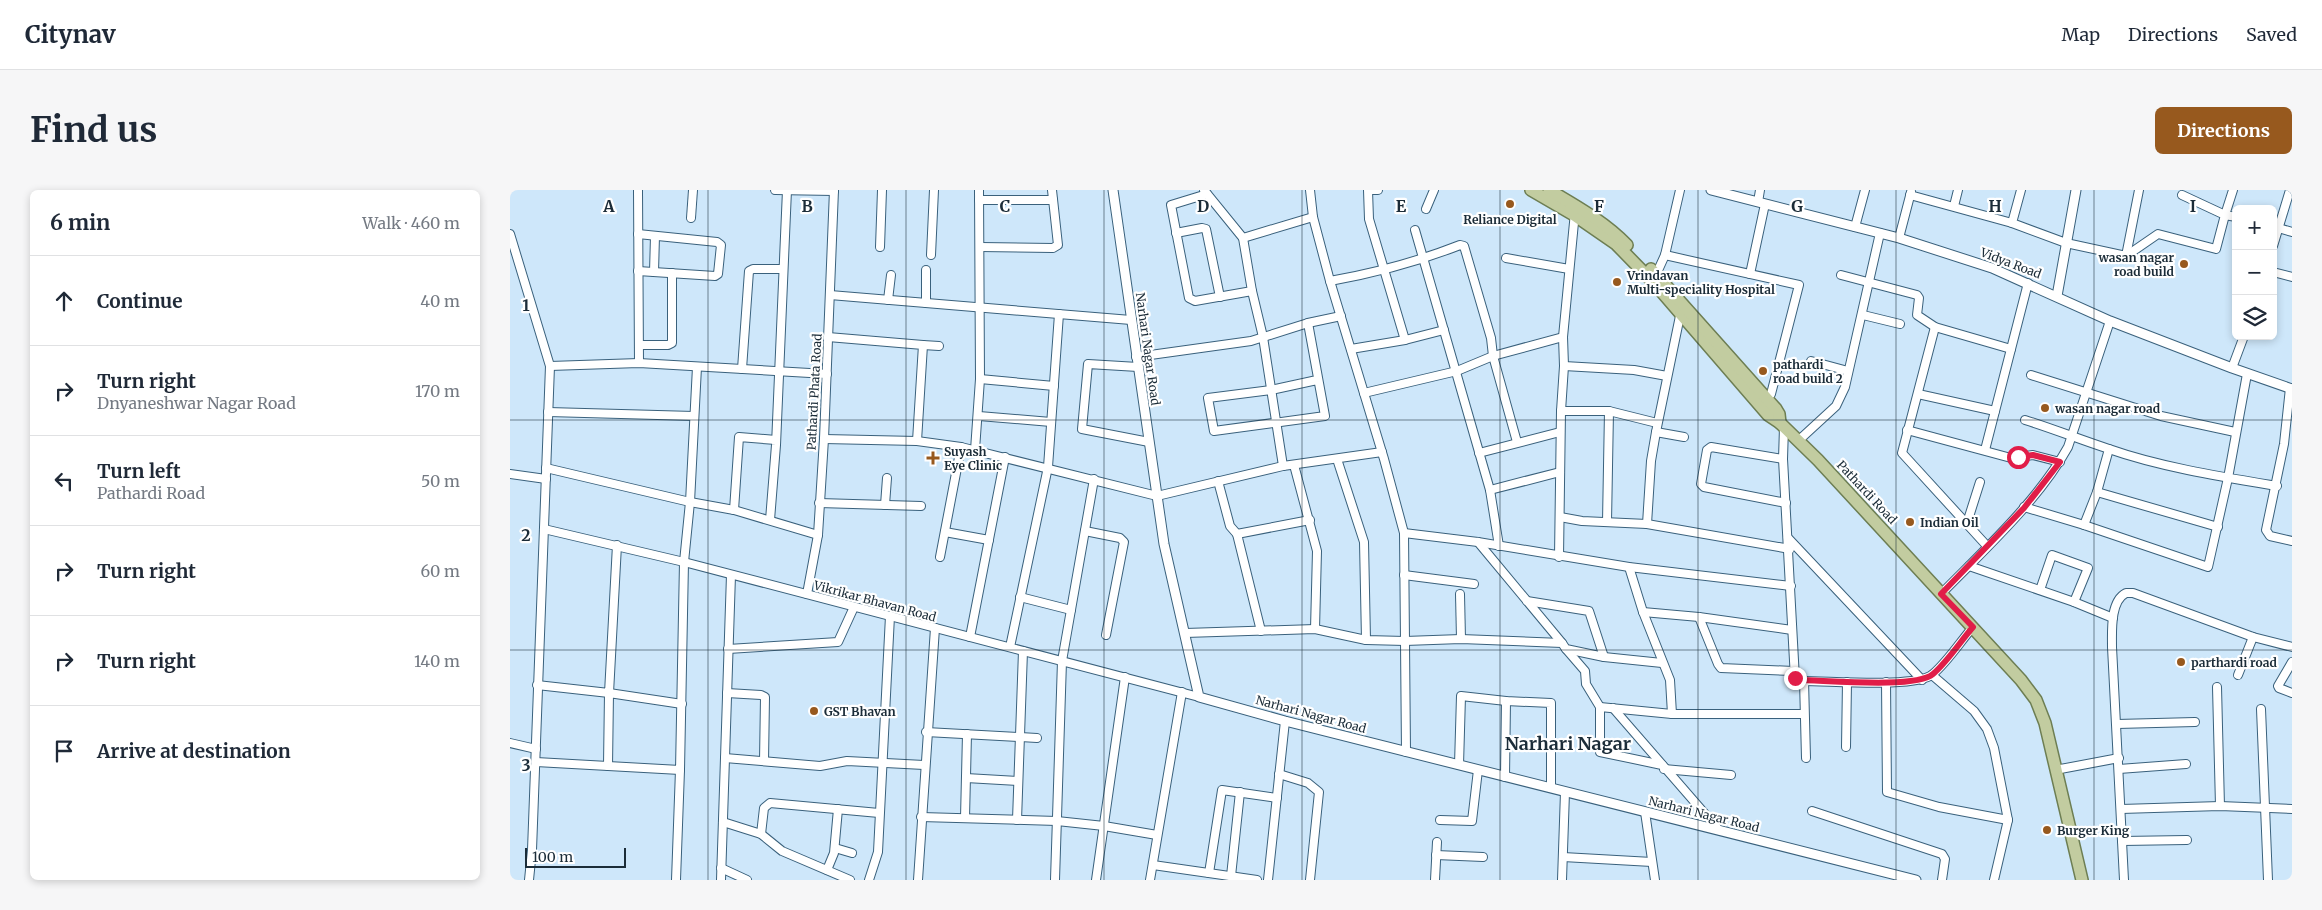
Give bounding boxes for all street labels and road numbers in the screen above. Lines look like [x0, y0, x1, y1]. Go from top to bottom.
street label: Vidya Road [1977, 244, 2044, 282]
street label: Narhari Nagar Road [1133, 292, 1163, 406]
street label: Pathardi Phata Road [803, 333, 825, 451]
street label: Pathardi Road [1834, 457, 1900, 527]
street label: Vikrikar Bhavan Road [811, 577, 938, 625]
street label: Narhari Nagar Road [1254, 692, 1368, 736]
street label: Narhari Nagar Road [1647, 793, 1761, 835]

